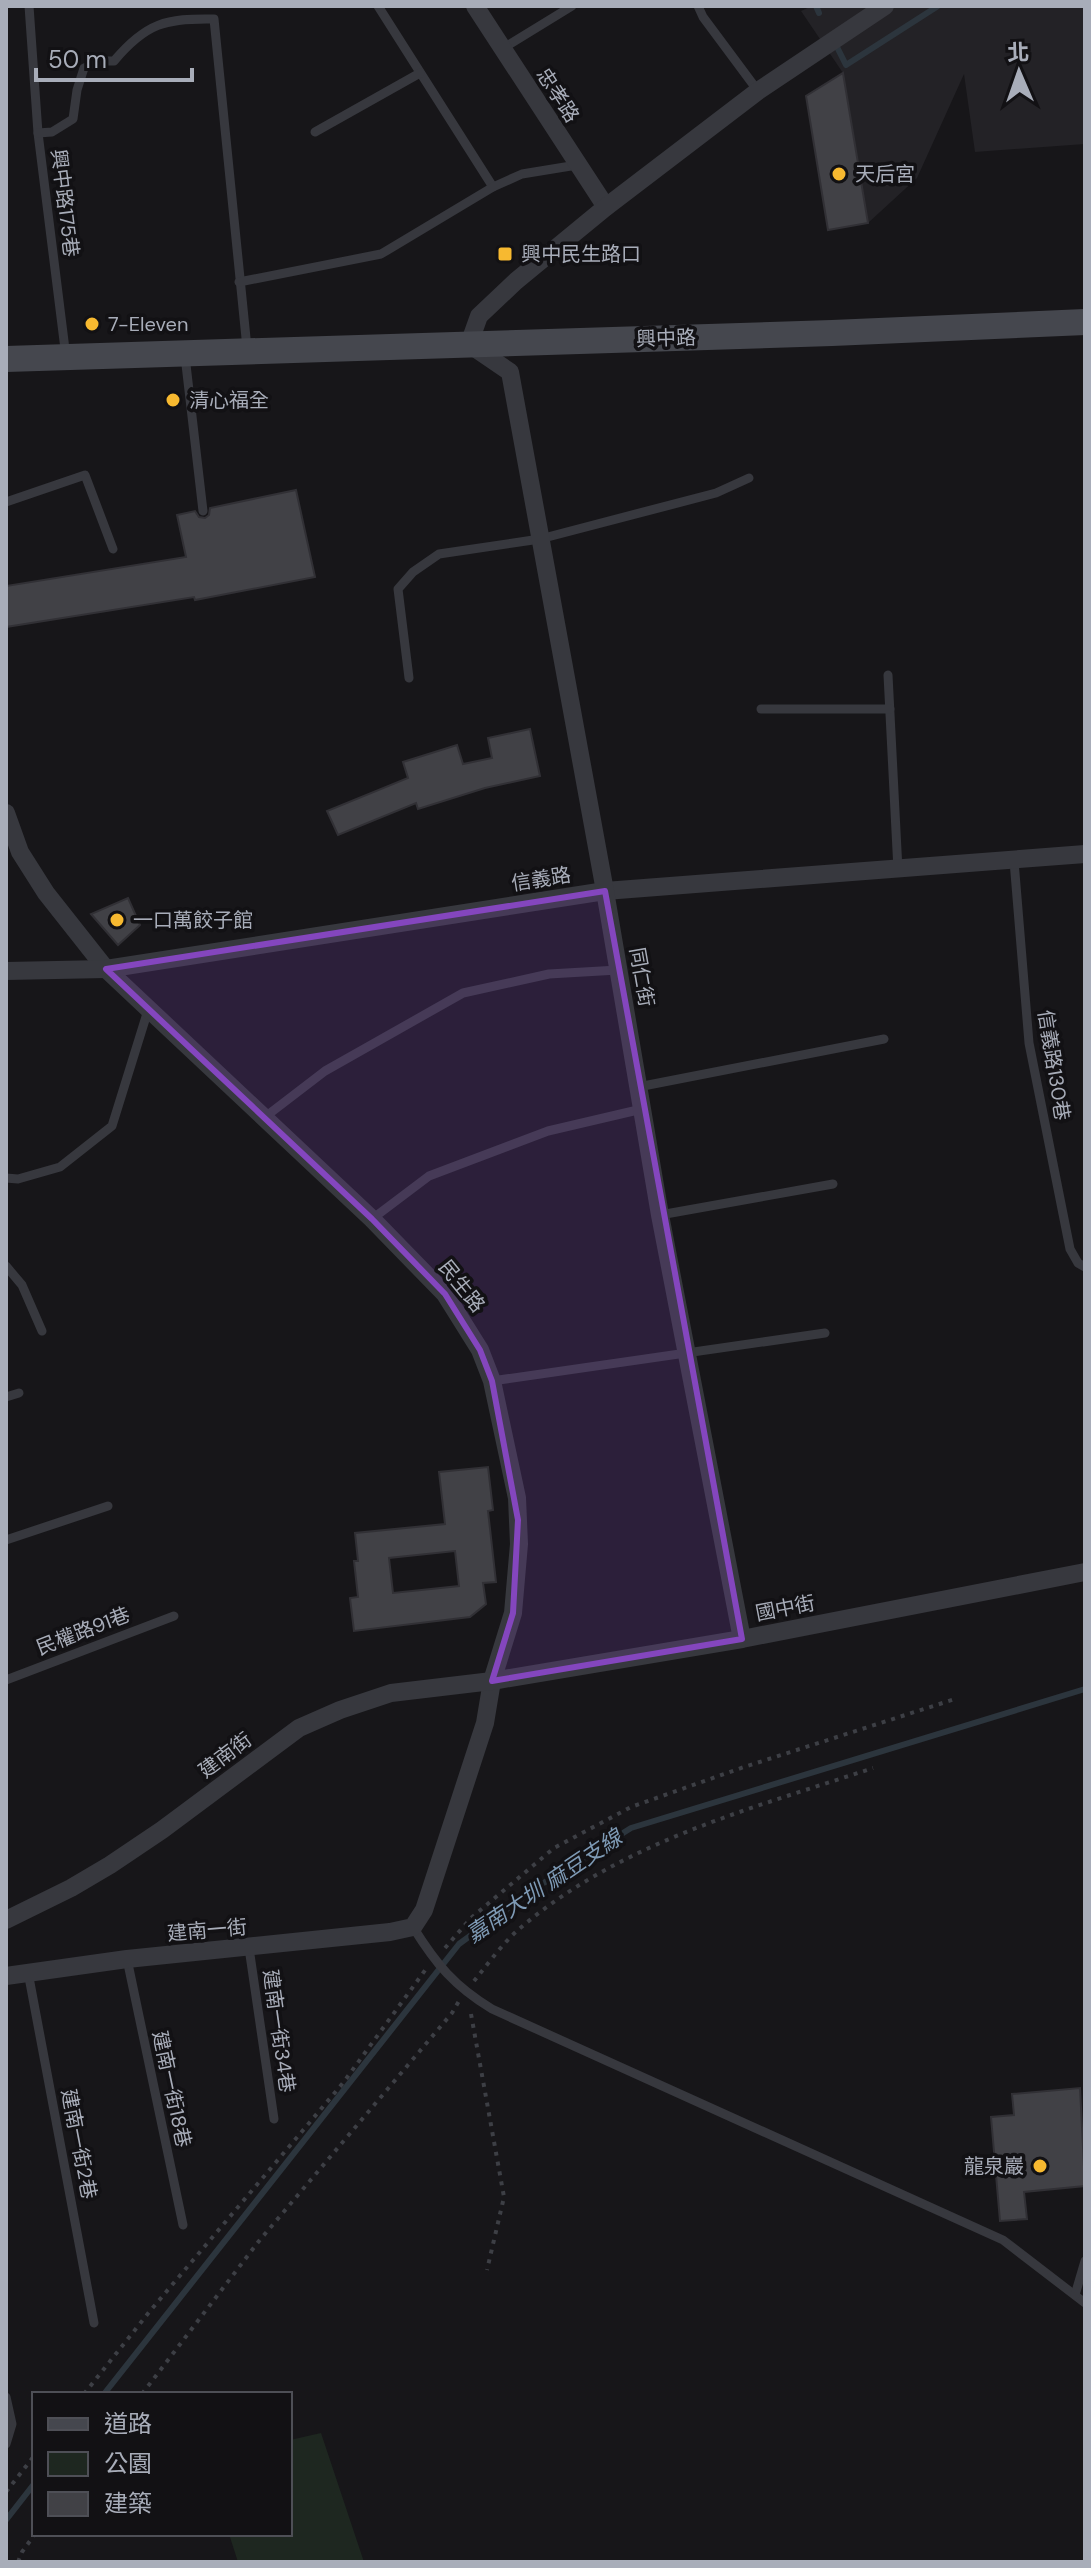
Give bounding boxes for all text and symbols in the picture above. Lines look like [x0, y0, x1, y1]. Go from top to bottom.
scale bar [36, 32, 192, 82]
north arrow [979, 32, 1059, 112]
text: 北 [1007, 38, 1030, 67]
text: 50 m [48, 44, 107, 75]
street label: 忠孝路 [531, 63, 585, 127]
street label: 興中路175巷 [45, 148, 85, 258]
place label: 天后宮 [855, 161, 915, 187]
marker: 天后宮 [830, 165, 848, 183]
place label: 興中民生路口 [521, 241, 641, 267]
marker: 興中民生路口 [496, 245, 514, 263]
place label: 7-Eleven [108, 311, 188, 337]
marker: 7-Eleven [83, 315, 101, 333]
street label: 興中路 [636, 324, 696, 352]
place label: 清心福全 [189, 387, 269, 413]
marker: 清心福全 [164, 391, 182, 409]
street label: 信義路 [509, 861, 573, 897]
place label: 一口萬餃子館 [133, 907, 253, 933]
marker: 一口萬餃子館 [108, 911, 126, 929]
street label: 同仁街 [624, 945, 660, 1009]
street label: 信義路130巷 [1032, 1008, 1076, 1122]
street label: 民生路 [433, 1255, 491, 1317]
street label: 國中街 [753, 1590, 817, 1626]
street label: 民權路91巷 [32, 1601, 134, 1661]
street label: 建南街 [193, 1727, 257, 1783]
water label: 嘉南大圳 麻豆支線 [460, 1821, 630, 1949]
street label: 建南一街 [166, 1914, 248, 1946]
street label: 建南一街34巷 [257, 1968, 301, 2094]
street label: 建南一街18巷 [147, 2028, 197, 2150]
street label: 建南一街2巷 [56, 2087, 102, 2201]
place label: 龍泉巖 [964, 2153, 1024, 2179]
marker: 龍泉巖 [1031, 2157, 1049, 2175]
legend [32, 2392, 292, 2536]
text: 道路 [104, 2408, 152, 2439]
text: 公園 [104, 2448, 152, 2479]
text: 建築 [104, 2488, 152, 2519]

